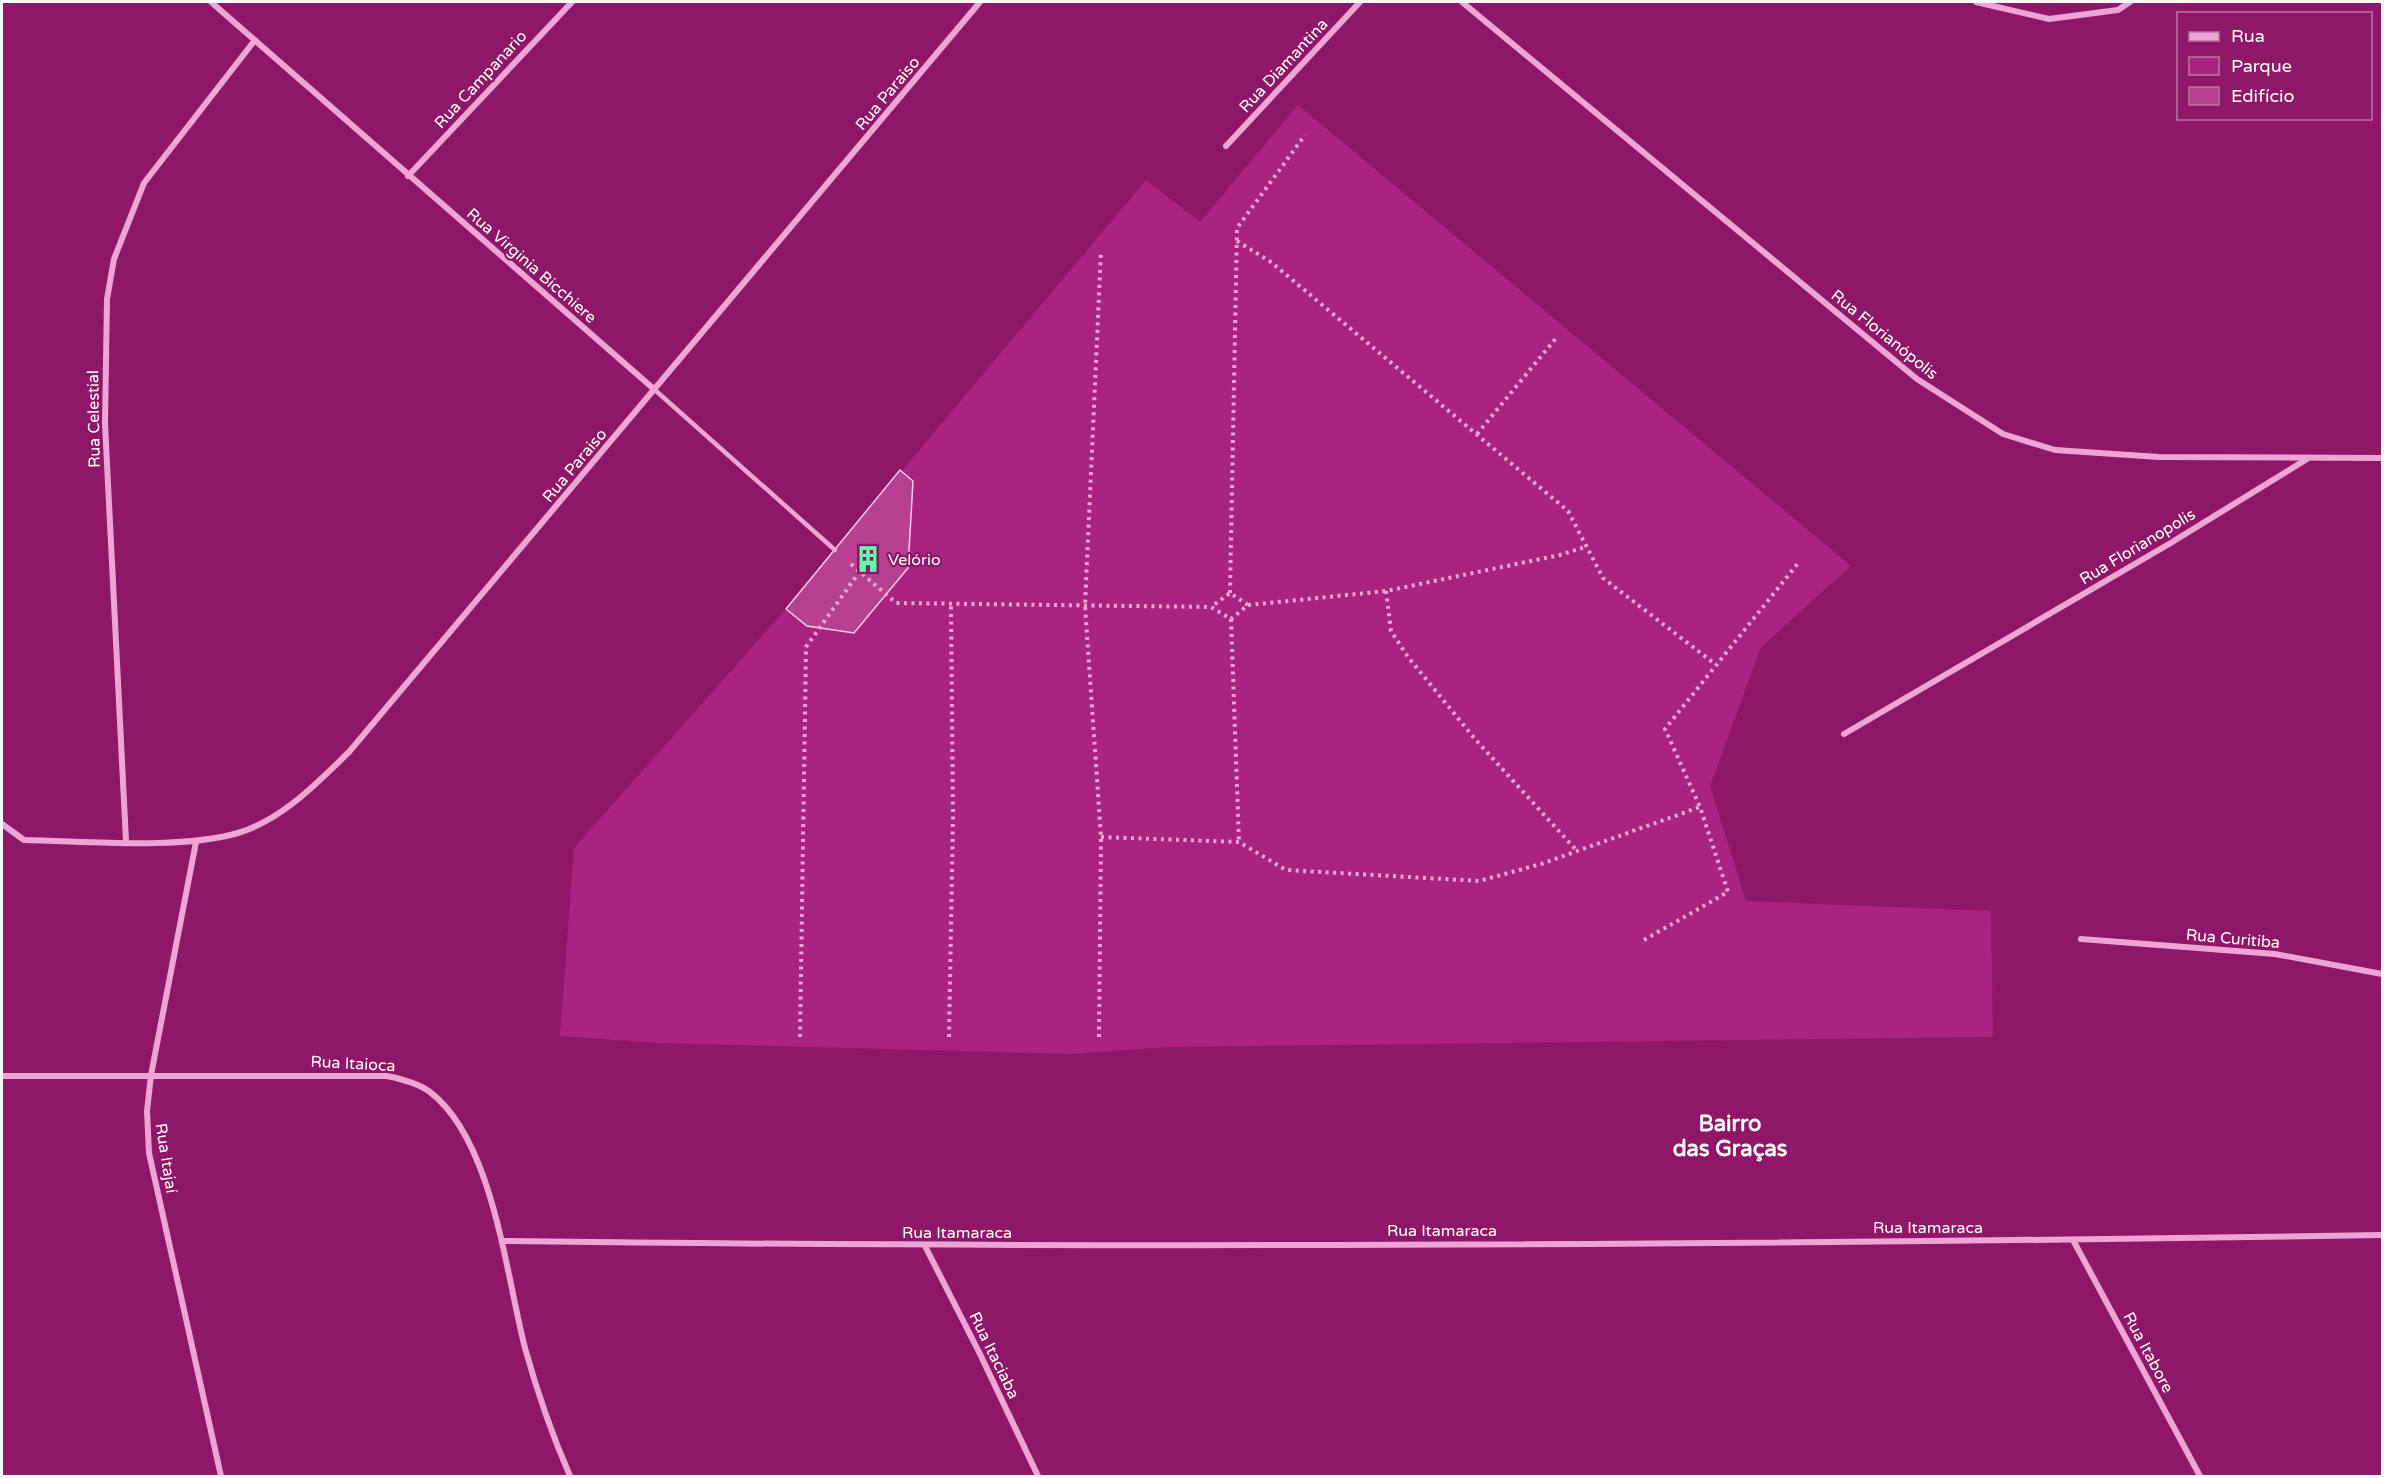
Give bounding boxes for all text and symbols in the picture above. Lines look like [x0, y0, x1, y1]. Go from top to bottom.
legend [2177, 12, 2372, 120]
street label: Rua Diamantina [1235, 15, 1332, 117]
text: Rua [2231, 25, 2265, 47]
street label: Rua Campanario [430, 27, 531, 133]
street label: Rua Paraiso [851, 53, 924, 135]
text: Parque [2231, 55, 2292, 77]
text: Edifício [2231, 85, 2295, 107]
street label: Rua Virginia Bicchiere [462, 204, 600, 328]
street label: Rua Florianópolis [1827, 286, 1942, 384]
street label: Rua Celestial [83, 370, 105, 468]
street label: Rua Paraiso [538, 425, 611, 507]
street label: Rua Florianopolis [2076, 504, 2199, 589]
building icon: Velório [853, 544, 883, 574]
place label: Velório [888, 550, 941, 570]
street label: Rua Curitiba [2185, 925, 2281, 953]
street label: Rua Itaioca [310, 1052, 396, 1076]
district label: Bairro das Graças [1673, 1111, 1788, 1162]
street label: Rua Itajaí [151, 1122, 181, 1195]
street label: Rua Itamaraca [1873, 1218, 1983, 1238]
street label: Rua Itamaraca [1387, 1221, 1497, 1241]
street label: Rua Itamaraca [902, 1223, 1012, 1243]
street label: Rua Itaciaba [964, 1309, 1024, 1402]
street label: Rua Itabore [2119, 1309, 2178, 1396]

